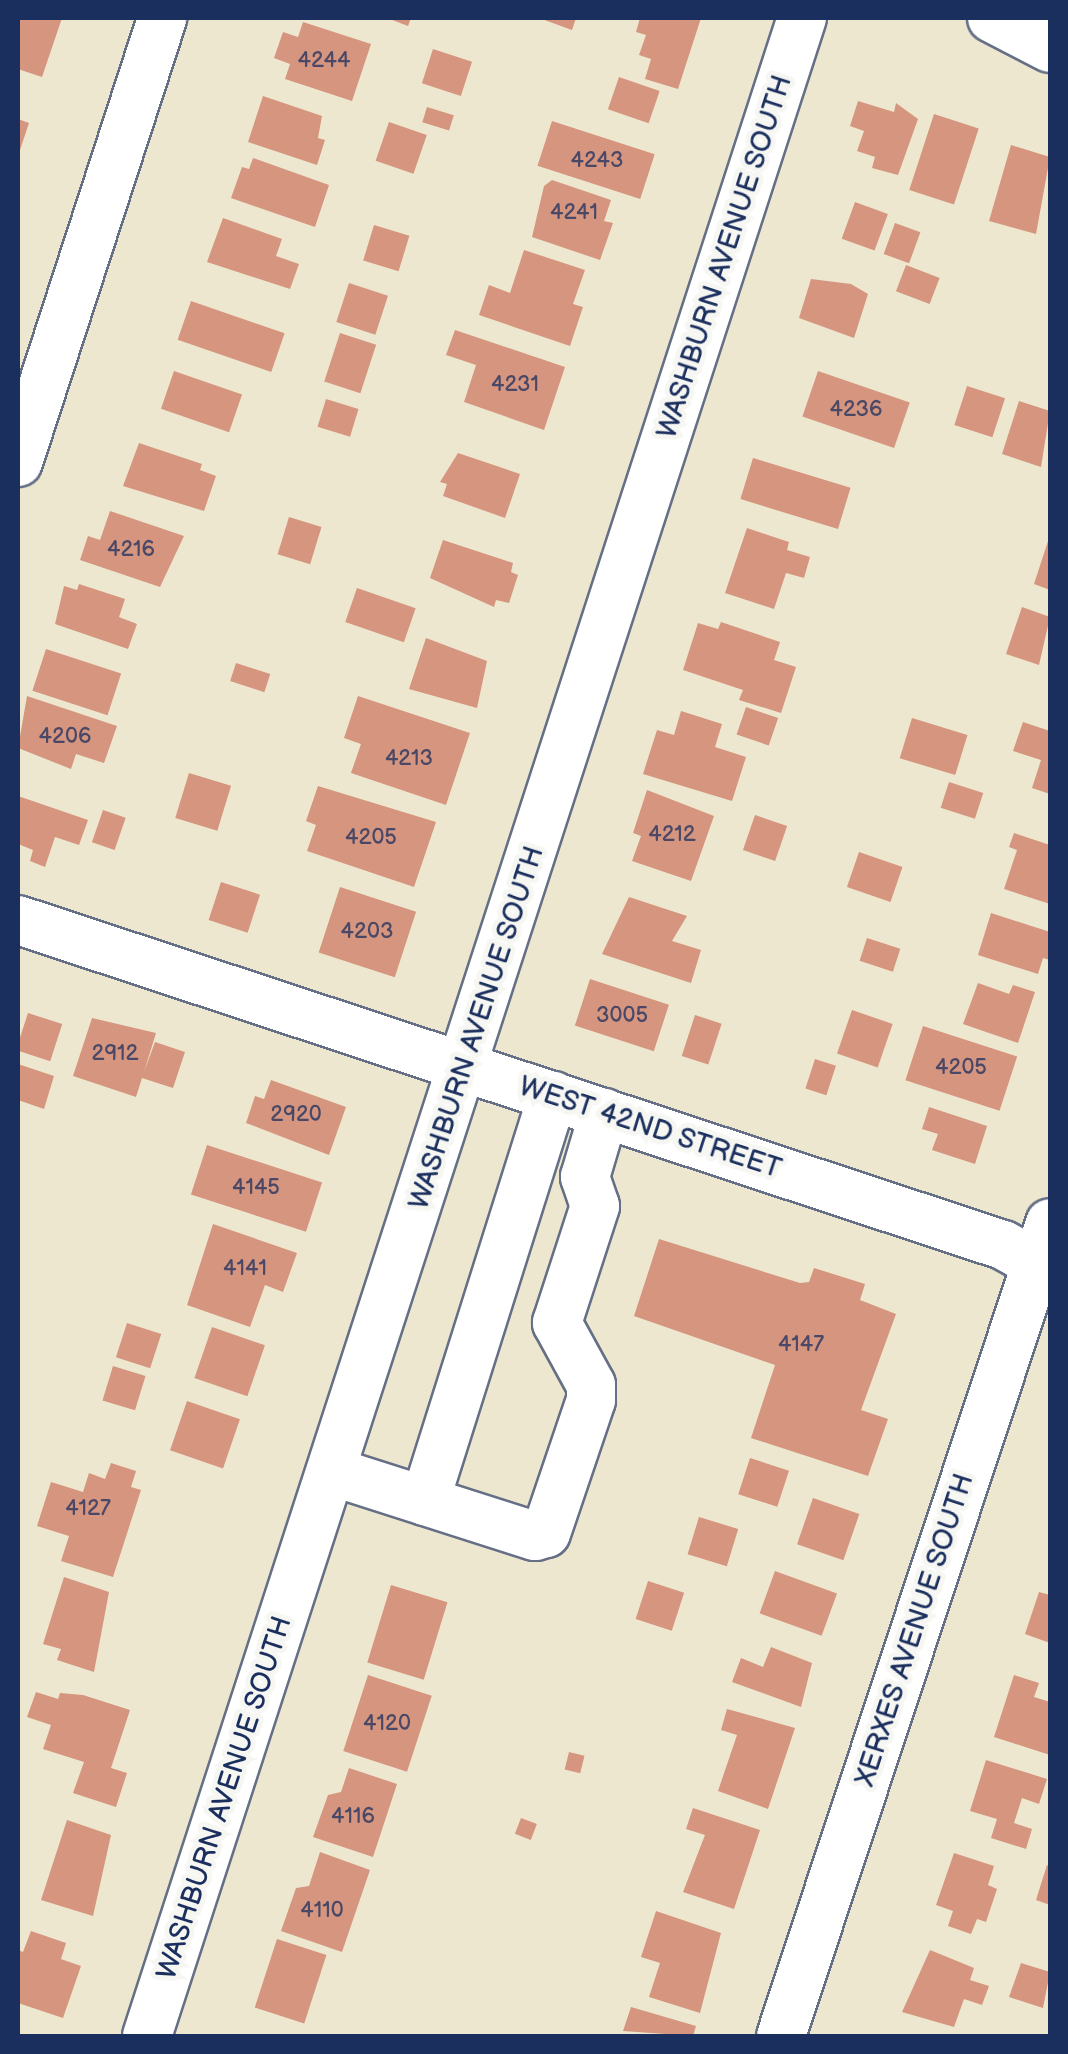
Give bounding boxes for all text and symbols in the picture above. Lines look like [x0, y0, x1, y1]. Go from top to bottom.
house number: 4244 [298, 48, 350, 74]
street label: WASHBURN AVENUE SOUTH [650, 71, 800, 443]
house number: 4243 [570, 148, 624, 174]
house number: 4241 [550, 200, 598, 226]
house number: 4231 [491, 372, 539, 398]
house number: 4236 [830, 397, 882, 423]
house number: 4216 [107, 537, 155, 563]
house number: 4206 [39, 724, 91, 750]
house number: 4213 [385, 746, 433, 772]
house number: 4212 [648, 822, 696, 848]
house number: 4205 [345, 825, 397, 851]
street label: WASHBURN AVENUE SOUTH [402, 842, 552, 1214]
house number: 4203 [341, 919, 393, 945]
house number: 3005 [596, 1003, 648, 1029]
house number: 2912 [91, 1041, 139, 1067]
house number: 4205 [935, 1055, 987, 1081]
street label: WEST 42ND STREET [514, 1070, 786, 1186]
house number: 2920 [270, 1102, 322, 1128]
house number: 4145 [232, 1175, 280, 1201]
house number: 4141 [223, 1256, 267, 1282]
house number: 4147 [778, 1332, 824, 1358]
street label: XERXES AVENUE SOUTH [848, 1469, 982, 1791]
house number: 4127 [65, 1496, 111, 1522]
street label: WASHBURN AVENUE SOUTH [150, 1612, 300, 1984]
house number: 4120 [363, 1711, 411, 1737]
house number: 4116 [331, 1804, 375, 1830]
house number: 4110 [300, 1898, 344, 1924]

